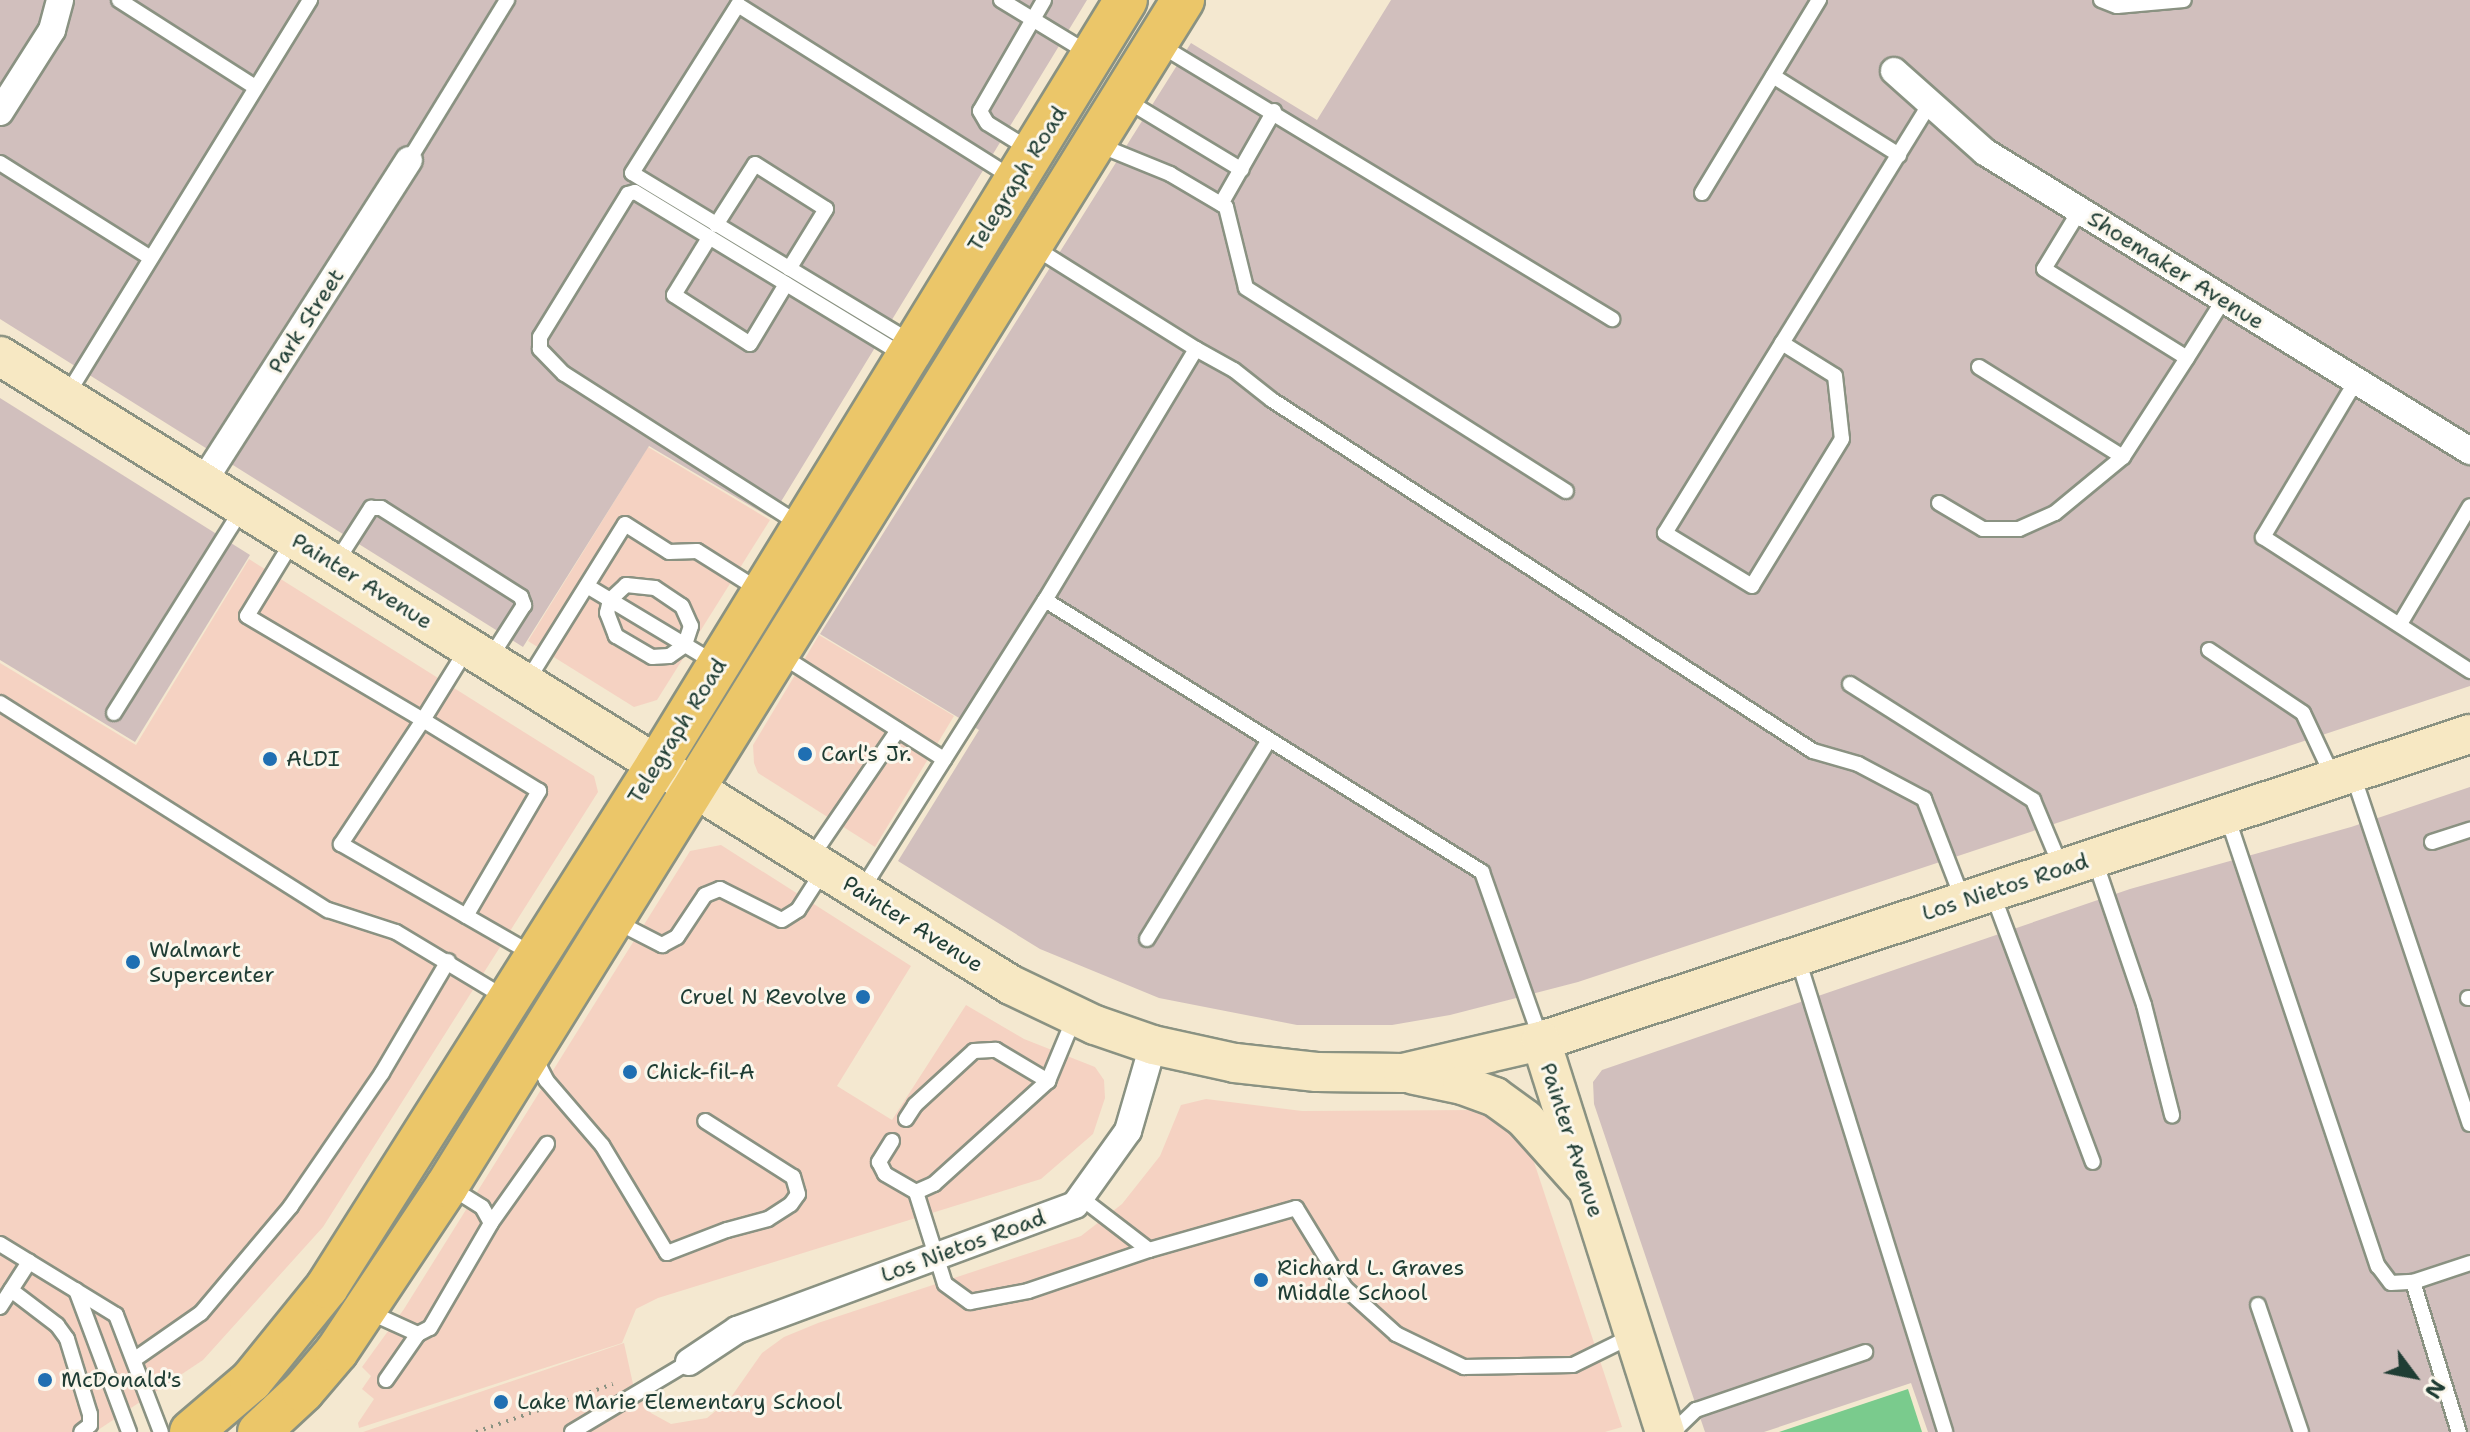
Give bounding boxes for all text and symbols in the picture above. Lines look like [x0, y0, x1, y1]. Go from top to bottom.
street label: Telegraph Road [962, 101, 1072, 257]
street label: Shoemaker Avenue [2083, 205, 2269, 335]
street label: Park Street [262, 264, 350, 378]
street label: Painter Avenue [287, 527, 437, 635]
street label: Telegraph Road [622, 653, 732, 809]
place label: Carl's Jr. [821, 741, 912, 767]
marker: Carl's Jr. [796, 745, 814, 763]
place label: ALDI [286, 746, 340, 772]
marker: ALDI [261, 750, 279, 768]
street label: Los Nietos Road [1918, 848, 2092, 926]
street label: Painter Avenue [838, 870, 988, 978]
place label: Walmart Supercenter [149, 936, 275, 988]
marker: Walmart Supercenter [124, 953, 142, 971]
place label: Cruel N Revolve [680, 984, 847, 1010]
marker: Cruel N Revolve [854, 988, 872, 1006]
place label: Chick-fil-A [646, 1059, 755, 1085]
street label: Painter Avenue [1535, 1059, 1609, 1221]
marker: Chick-fil-A [621, 1063, 639, 1081]
street label: Los Nietos Road [877, 1204, 1049, 1288]
place label: Richard L. Graves Middle School [1277, 1254, 1464, 1306]
marker: Richard L. Graves Middle School [1252, 1271, 1270, 1289]
north arrow [2374, 1336, 2454, 1416]
place label: McDonald's [61, 1367, 182, 1393]
marker: McDonald's [36, 1371, 54, 1389]
text: N [2418, 1374, 2452, 1404]
place label: Lake Marie Elementary School [517, 1389, 842, 1415]
marker: Lake Marie Elementary School [492, 1393, 510, 1411]

